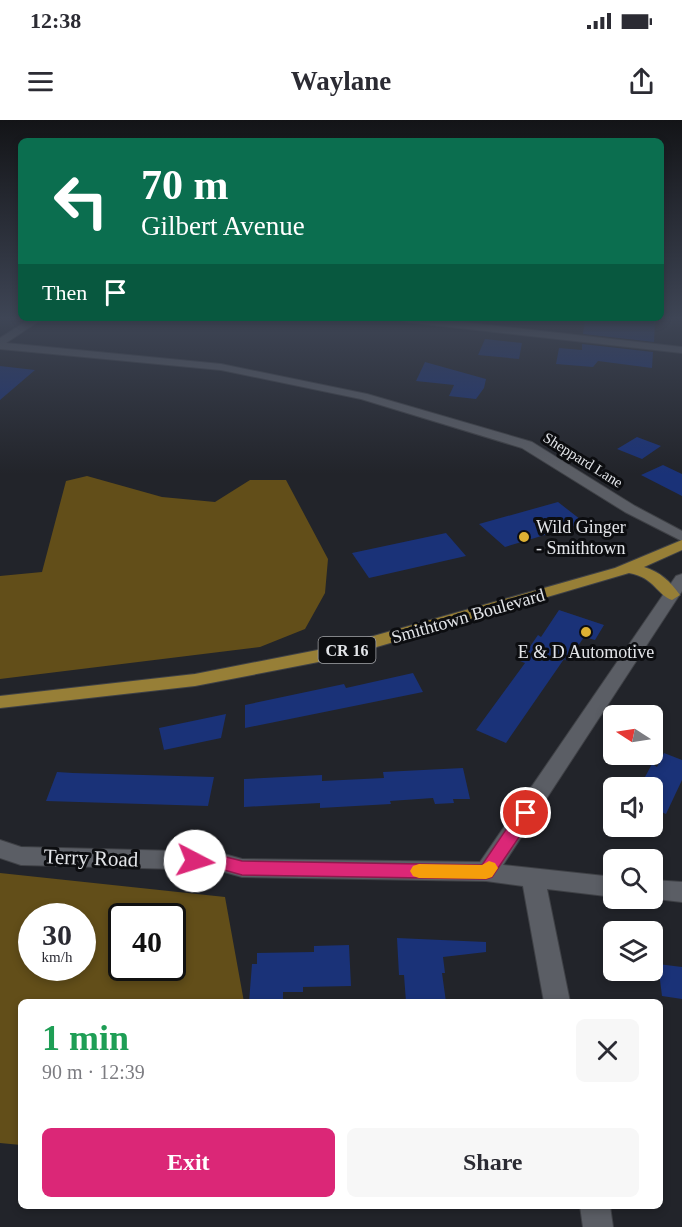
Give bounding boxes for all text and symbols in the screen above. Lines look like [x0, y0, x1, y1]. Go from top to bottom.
text: 12:38 [30, 8, 81, 33]
icon: menu [24, 65, 57, 98]
icon: share [625, 65, 658, 98]
text: Waylane [291, 66, 391, 96]
icon: left [42, 162, 120, 240]
text: 70 m [141, 162, 229, 208]
text: Gilbert Avenue [141, 211, 305, 241]
icon: arrive [99, 276, 132, 309]
text: Then [42, 280, 87, 305]
street label: Sheppard Lane [540, 429, 626, 491]
place label: Wild Ginger - Smithtown [536, 517, 626, 558]
marker: Wild Ginger - Smithtown [517, 530, 531, 544]
street label: Smithtown Boulevard [389, 585, 547, 647]
marker: E & D Automotive [579, 625, 593, 639]
road number: CR 16 [318, 637, 376, 663]
place label: E & D Automotive [518, 642, 654, 662]
north arrow [603, 705, 663, 765]
map controls [603, 705, 663, 981]
button: sound [603, 777, 663, 837]
pin [500, 787, 551, 838]
icon: arrive [509, 796, 542, 829]
position arrow [163, 829, 227, 893]
street label: Terry Road [43, 844, 139, 872]
button: search [603, 849, 663, 909]
speed limit sign: 40 [108, 903, 186, 981]
text: 30 [42, 918, 72, 951]
button: layers [603, 921, 663, 981]
text: km/h [42, 949, 72, 965]
text: 1 min [42, 1018, 129, 1058]
button: close [576, 1019, 639, 1082]
text: 90 m · 12:39 [42, 1061, 145, 1083]
button: Exit [42, 1128, 335, 1197]
button: Share [347, 1128, 639, 1197]

